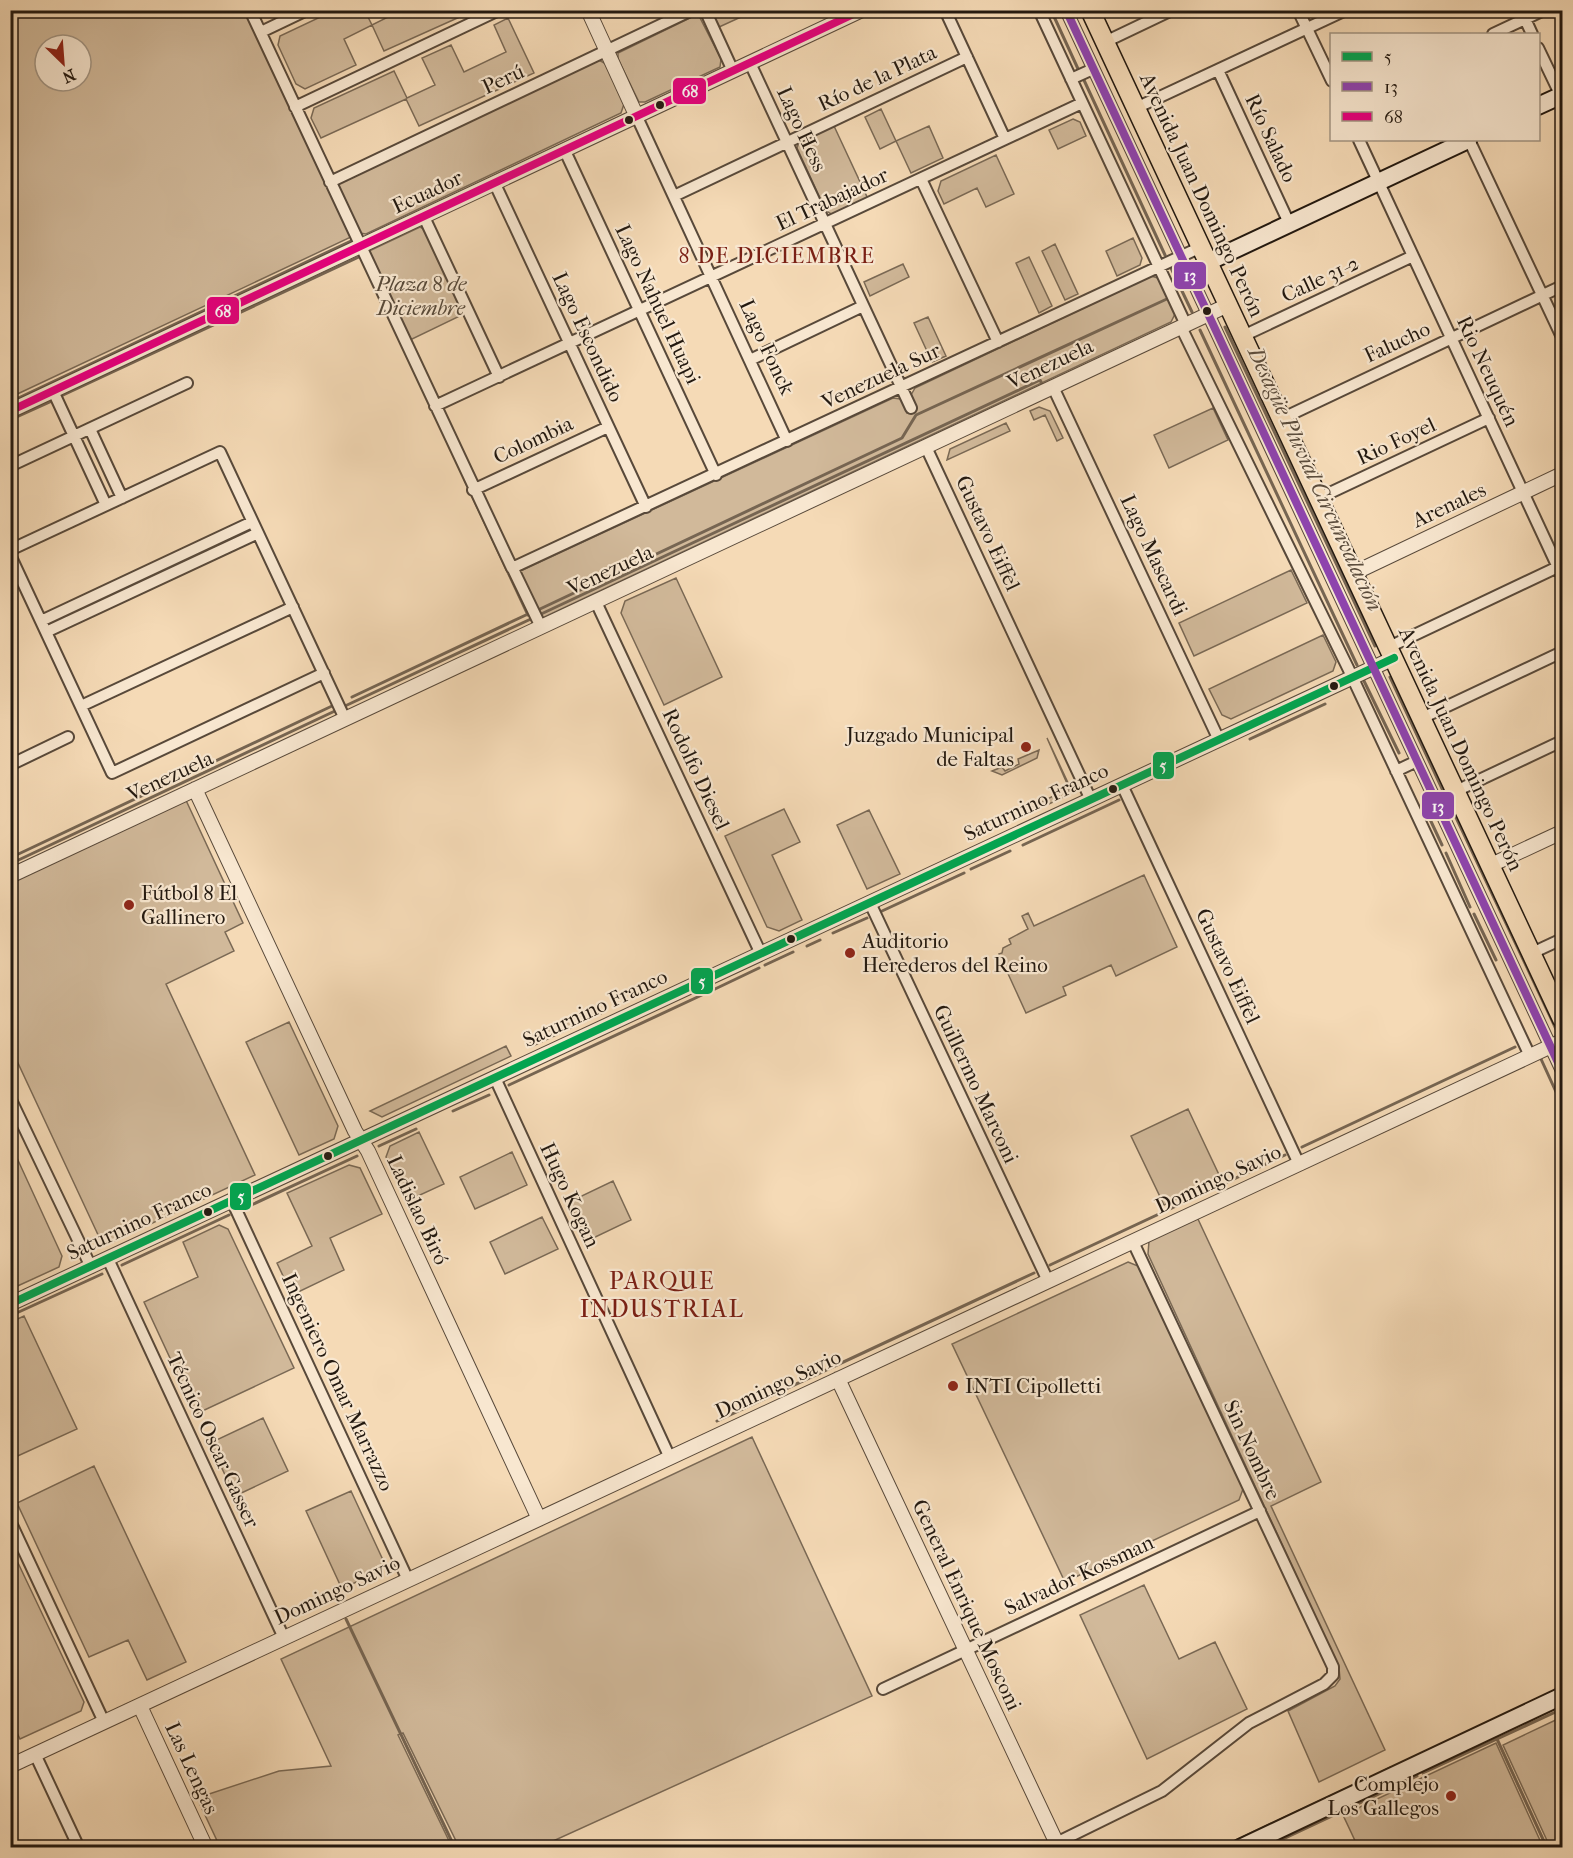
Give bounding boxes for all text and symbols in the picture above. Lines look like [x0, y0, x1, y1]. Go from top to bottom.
north arrow [33, 33, 93, 93]
legend [1330, 33, 1540, 141]
street label: Río de la Plata [814, 40, 940, 116]
text: 5 [1384, 47, 1392, 68]
street label: Perú [478, 59, 528, 99]
text: N [59, 65, 79, 88]
street label: Avenida Juan Domingo Perón [1134, 68, 1269, 321]
line badge: 68 [672, 77, 707, 105]
text: 13 [1384, 77, 1398, 98]
text: 68 [682, 82, 698, 101]
street label: Lago Hess [772, 83, 832, 176]
street label: Río Salado [1240, 90, 1302, 186]
unlabelled marker [654, 99, 666, 111]
text: 68 [1384, 107, 1403, 128]
unlabelled marker [623, 114, 635, 126]
street label: El Trabajador [772, 162, 892, 235]
street label: Ecuador [388, 165, 466, 219]
street label: Lago Nahuel Huapi [610, 220, 706, 388]
district label: 8 DE DICIEMBRE [679, 243, 875, 269]
street label: Calle 31-2 [1278, 251, 1363, 307]
line badge: 13 [1173, 261, 1207, 290]
text: 13 [1184, 266, 1196, 286]
street label: Lago Escondido [547, 268, 629, 406]
park label: Plaza 8 de Diciembre [374, 272, 467, 320]
street label: Lago Fonck [734, 295, 800, 399]
line badge: 68 [206, 296, 240, 325]
text: 68 [215, 302, 231, 321]
unlabelled marker [1201, 305, 1213, 317]
street label: Rio Neuquén [1452, 312, 1524, 430]
street label: Falucho [1360, 316, 1434, 368]
street label: Venezuela [1002, 334, 1097, 395]
street label: Venezuela Sur [817, 338, 944, 414]
water label: Desagüe Pluvial Circunvalación [1241, 341, 1388, 615]
street label: Colombia [489, 411, 577, 469]
street label: Rio Foyel [1353, 412, 1439, 470]
street label: Gustavo Eiffel [951, 472, 1025, 594]
street label: Arenales [1407, 477, 1490, 533]
street label: Lago Mascardi [1116, 491, 1192, 619]
street label: Venezuela [562, 540, 657, 601]
street label: Avenida Juan Domingo Perón [1393, 622, 1528, 875]
unlabelled marker [1328, 680, 1340, 692]
street label: Rodolfo Diesel [657, 704, 735, 834]
place label: Juzgado Municipal de Faltas [844, 723, 1014, 771]
marker: Juzgado Municipal de Faltas [1019, 740, 1033, 754]
street label: Venezuela [122, 746, 217, 807]
line badge: 5 [1152, 751, 1175, 780]
text: 5 [1160, 756, 1167, 775]
street label: Saturnino Franco [960, 758, 1112, 846]
unlabelled marker [1107, 783, 1119, 795]
line badge: 13 [1421, 791, 1455, 820]
text: 13 [1432, 797, 1444, 817]
place label: Fútbol 8 El Gallinero [141, 881, 237, 929]
marker: Fútbol 8 El Gallinero [122, 898, 136, 912]
street label: Gustavo Eiffel [1191, 905, 1265, 1027]
place label: Auditorio Herederos del Reino [861, 929, 1048, 977]
unlabelled marker [785, 933, 797, 945]
marker: Auditorio Herederos del Reino [843, 946, 857, 960]
street label: Saturnino Franco [519, 964, 671, 1052]
line badge: 5 [690, 967, 714, 995]
text: 5 [699, 972, 706, 991]
street label: Guillermo Marconi [929, 1001, 1023, 1167]
street label: Hugo Kogan [535, 1139, 605, 1251]
street label: Domingo Savio [1151, 1139, 1285, 1219]
unlabelled marker [322, 1150, 334, 1162]
street label: Ladislao Biró [382, 1152, 454, 1268]
street label: Saturnino Franco [63, 1177, 215, 1265]
line badge: 5 [229, 1182, 252, 1211]
text: 5 [238, 1187, 245, 1206]
unlabelled marker [202, 1206, 214, 1218]
district label: PARQUE INDUSTRIAL [580, 1267, 744, 1323]
street label: Ingeniero Omar Marrazzo [277, 1269, 399, 1495]
street label: Domingo Savio [711, 1344, 845, 1424]
street label: Técnico Oscar Gasser [162, 1348, 264, 1532]
place label: INTI Cipolletti [965, 1374, 1101, 1398]
marker: INTI Cipolletti [946, 1379, 960, 1393]
street label: Sin Nombre [1218, 1396, 1286, 1504]
street label: General Enrique Mosconi [908, 1496, 1026, 1714]
street label: Salvador Kossman [1001, 1530, 1157, 1620]
street label: Domingo Savio [270, 1550, 404, 1630]
street label: Las Lengas [160, 1718, 224, 1818]
place label: Complejo Los Gallegos [1327, 1772, 1439, 1820]
marker: Complejo Los Gallegos [1444, 1789, 1458, 1803]

